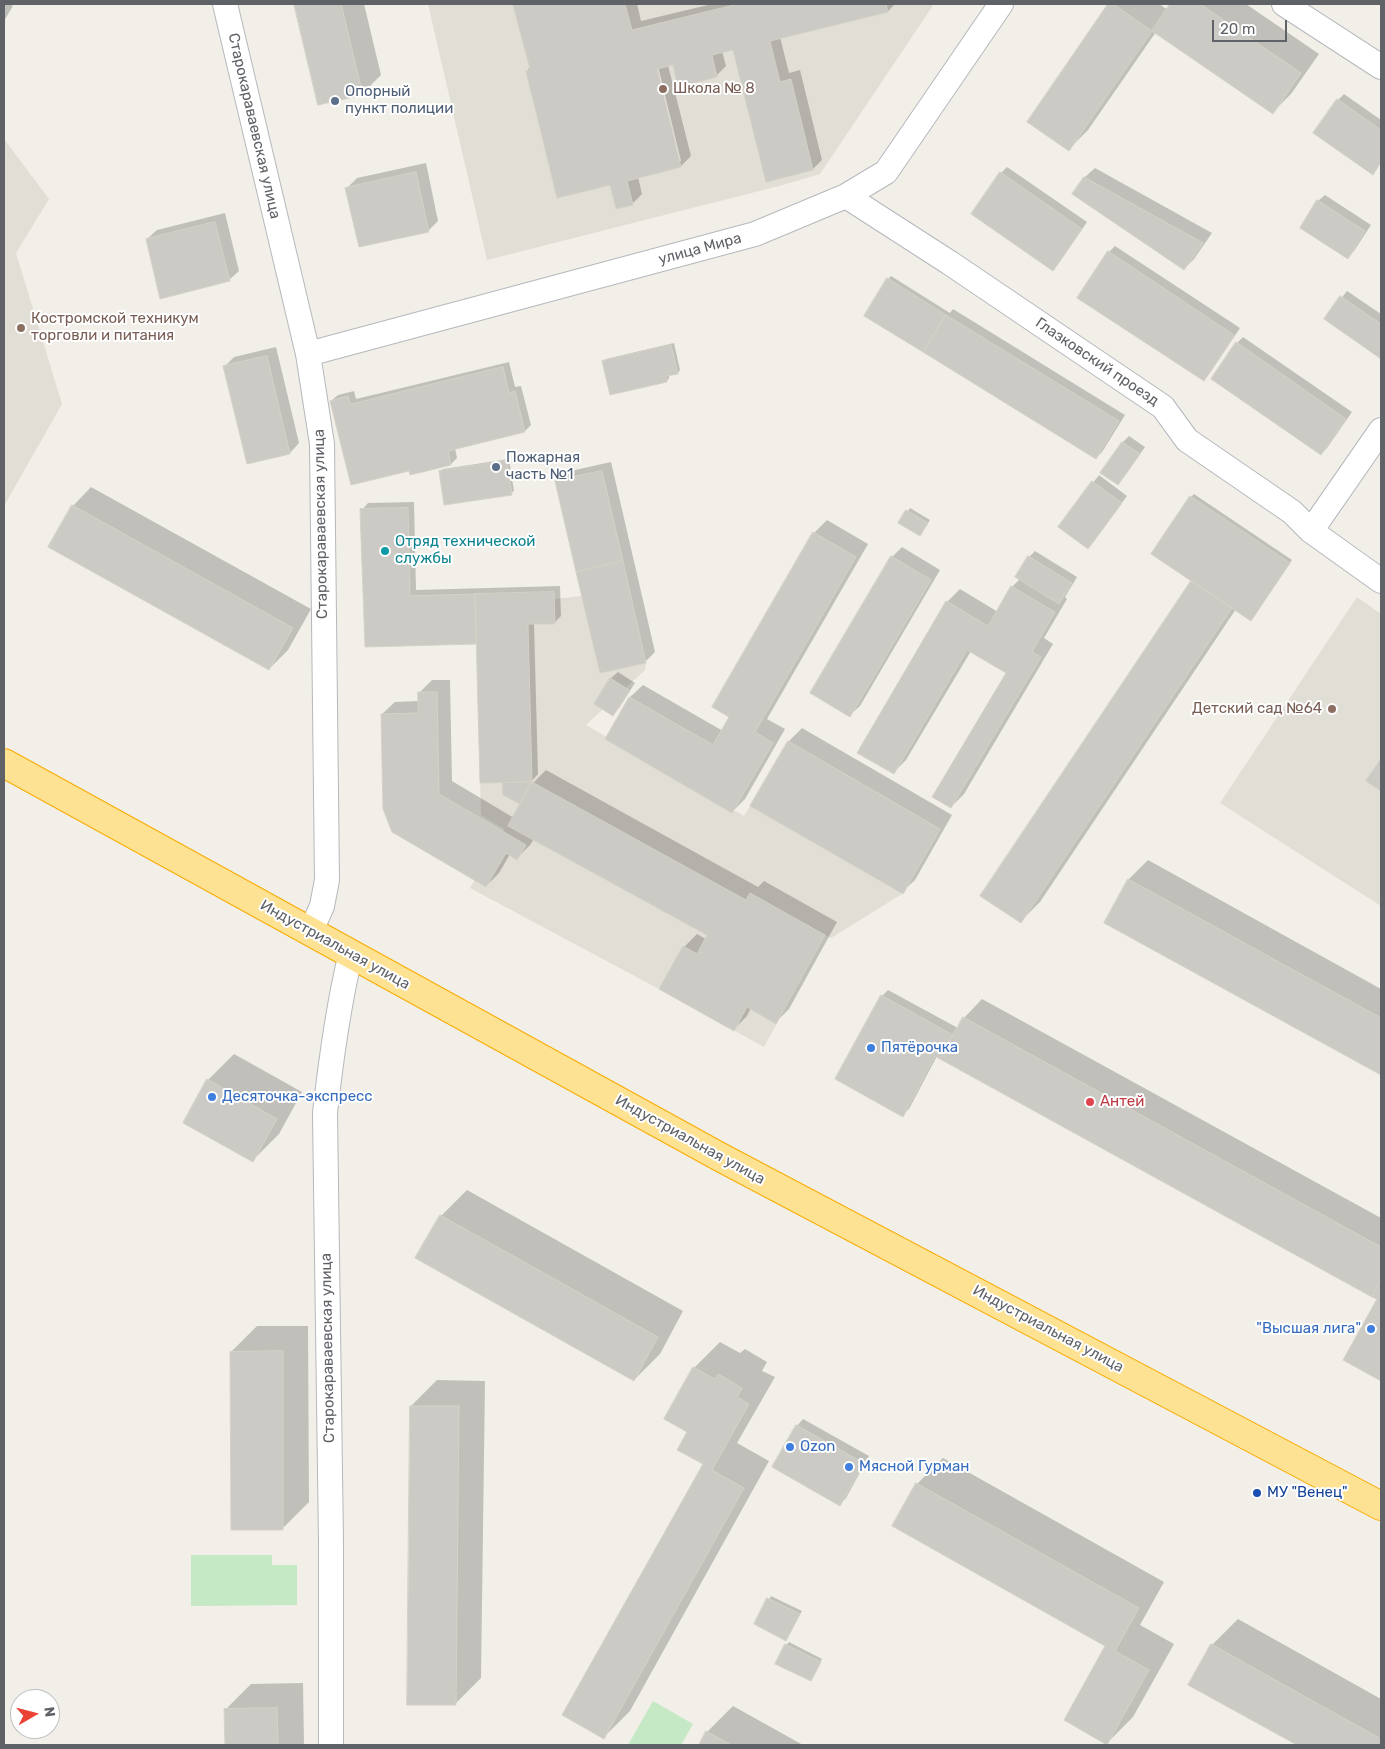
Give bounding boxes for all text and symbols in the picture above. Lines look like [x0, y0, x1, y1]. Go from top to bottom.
scale bar [1215, 10, 1290, 42]
text: 20 m [1220, 20, 1255, 38]
street label: Старокараваевская улица [224, 31, 284, 221]
place label: Школа № 8 [673, 80, 755, 98]
place label: Опорный пункт полиции [345, 83, 453, 118]
marker: Школа № 8 [657, 83, 669, 95]
marker: Опорный пункт полиции [329, 95, 341, 107]
street label: улица Мира [657, 229, 743, 269]
place label: Костромской техникум торговли и питания [31, 310, 199, 345]
street label: Глазковский проезд [1032, 314, 1162, 410]
marker: Костромской техникум торговли и питания [15, 322, 27, 334]
street label: Старокараваевская улица [310, 429, 332, 619]
place label: Пожарная часть №1 [506, 449, 580, 484]
marker: Пожарная часть №1 [490, 461, 502, 473]
place label: Отряд технической службы [395, 533, 535, 568]
marker: Отряд технической службы [379, 545, 391, 557]
place label: Детский сад №64 [1192, 700, 1322, 718]
marker: Детский сад №64 [1326, 703, 1338, 715]
street label: Индустриальная улица [257, 896, 413, 994]
place label: Пятёрочка [881, 1039, 958, 1057]
marker: Пятёрочка [865, 1042, 877, 1054]
place label: Десяточка-экспресс [222, 1088, 373, 1106]
marker: Десяточка-экспресс [206, 1091, 218, 1103]
street label: Индустриальная улица [612, 1091, 768, 1189]
place label: Антей [1100, 1093, 1144, 1111]
marker: Антей [1084, 1096, 1096, 1108]
street label: Старокараваевская улица [317, 1253, 339, 1443]
street label: Индустриальная улица [970, 1282, 1126, 1376]
place label: "Высшая лига" [1256, 1320, 1361, 1338]
marker: "Высшая лига" [1365, 1323, 1377, 1335]
place label: Ozon [800, 1438, 835, 1456]
marker: Ozon [784, 1441, 796, 1453]
place label: Мясной Гурман [859, 1458, 969, 1476]
marker: Мясной Гурман [843, 1461, 855, 1473]
place label: МУ "Венец" [1267, 1484, 1348, 1502]
marker: МУ "Венец" [1251, 1487, 1263, 1499]
north arrow [10, 1689, 60, 1739]
text: N [40, 1706, 58, 1718]

